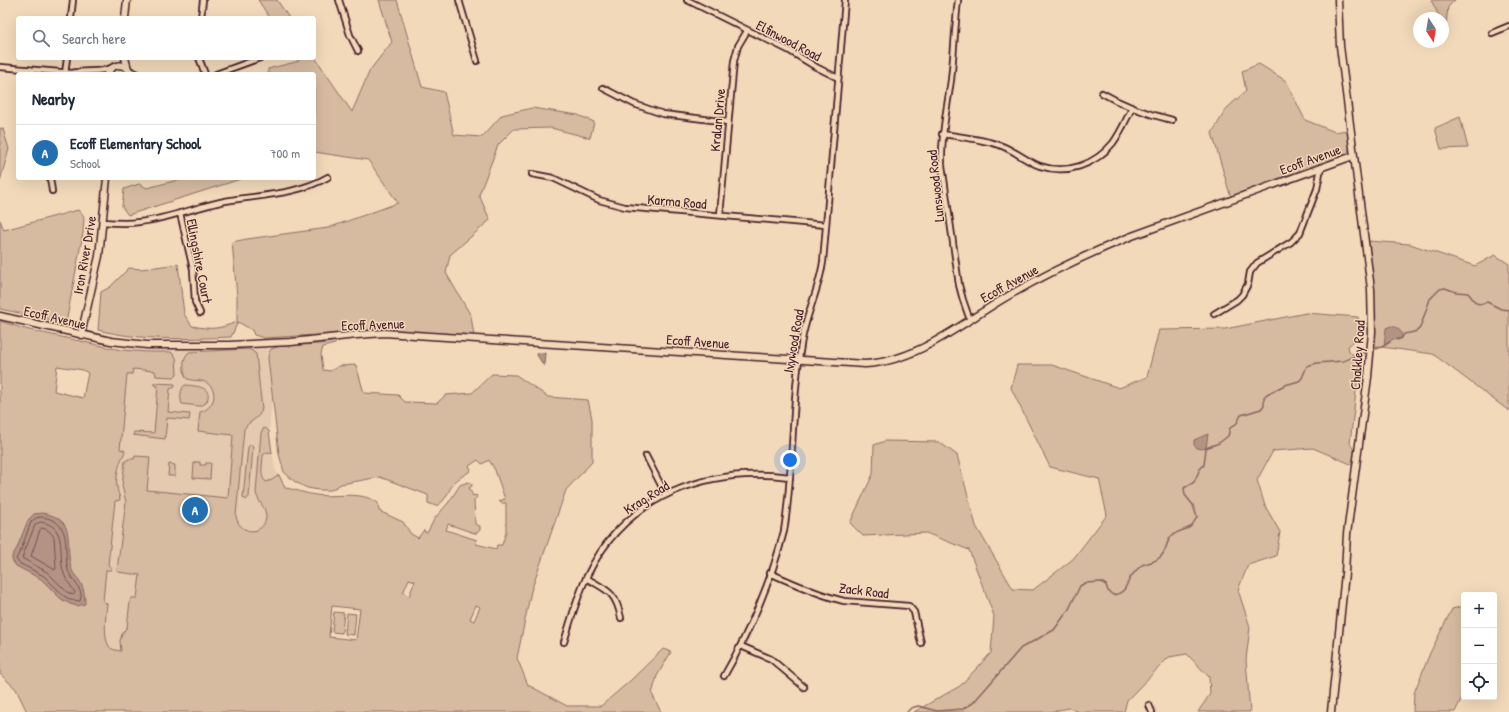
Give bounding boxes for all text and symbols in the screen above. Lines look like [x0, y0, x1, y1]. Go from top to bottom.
north arrow [1413, 12, 1449, 48]
street label: Elfinwood Road [753, 15, 825, 65]
search box [16, 16, 316, 60]
icon: search [30, 27, 52, 49]
text: Search here [62, 28, 126, 49]
text: Nearby [32, 87, 75, 110]
street label: Kralan Drive [705, 87, 729, 152]
text: Ecoff Elementary School [70, 133, 201, 154]
street label: Ecoff Avenue [1277, 139, 1343, 179]
text: A [42, 144, 48, 162]
text: 700 m [270, 144, 300, 162]
street label: Lunswood Road [922, 149, 948, 223]
text: School [70, 154, 100, 172]
street label: Karma Road [647, 189, 708, 213]
street label: Iron River Drive [68, 214, 100, 296]
street label: Ellingshire Court [182, 217, 218, 305]
street label: Ecoff Avenue [977, 259, 1042, 307]
street label: Ecoff Avenue [22, 301, 88, 333]
street label: Ivywood Road [778, 307, 809, 374]
street label: Ecoff Avenue [341, 313, 405, 335]
street label: Chalkley Road [1345, 319, 1370, 391]
street label: Ecoff Avenue [666, 329, 731, 353]
your location [780, 450, 800, 470]
street label: Krag Road [620, 475, 673, 519]
pin: A [182, 495, 208, 525]
street label: Zack Road [838, 578, 891, 603]
map controls [1461, 592, 1497, 700]
button: + [1461, 592, 1497, 628]
button: − [1461, 628, 1497, 664]
button: locate [1461, 664, 1497, 700]

